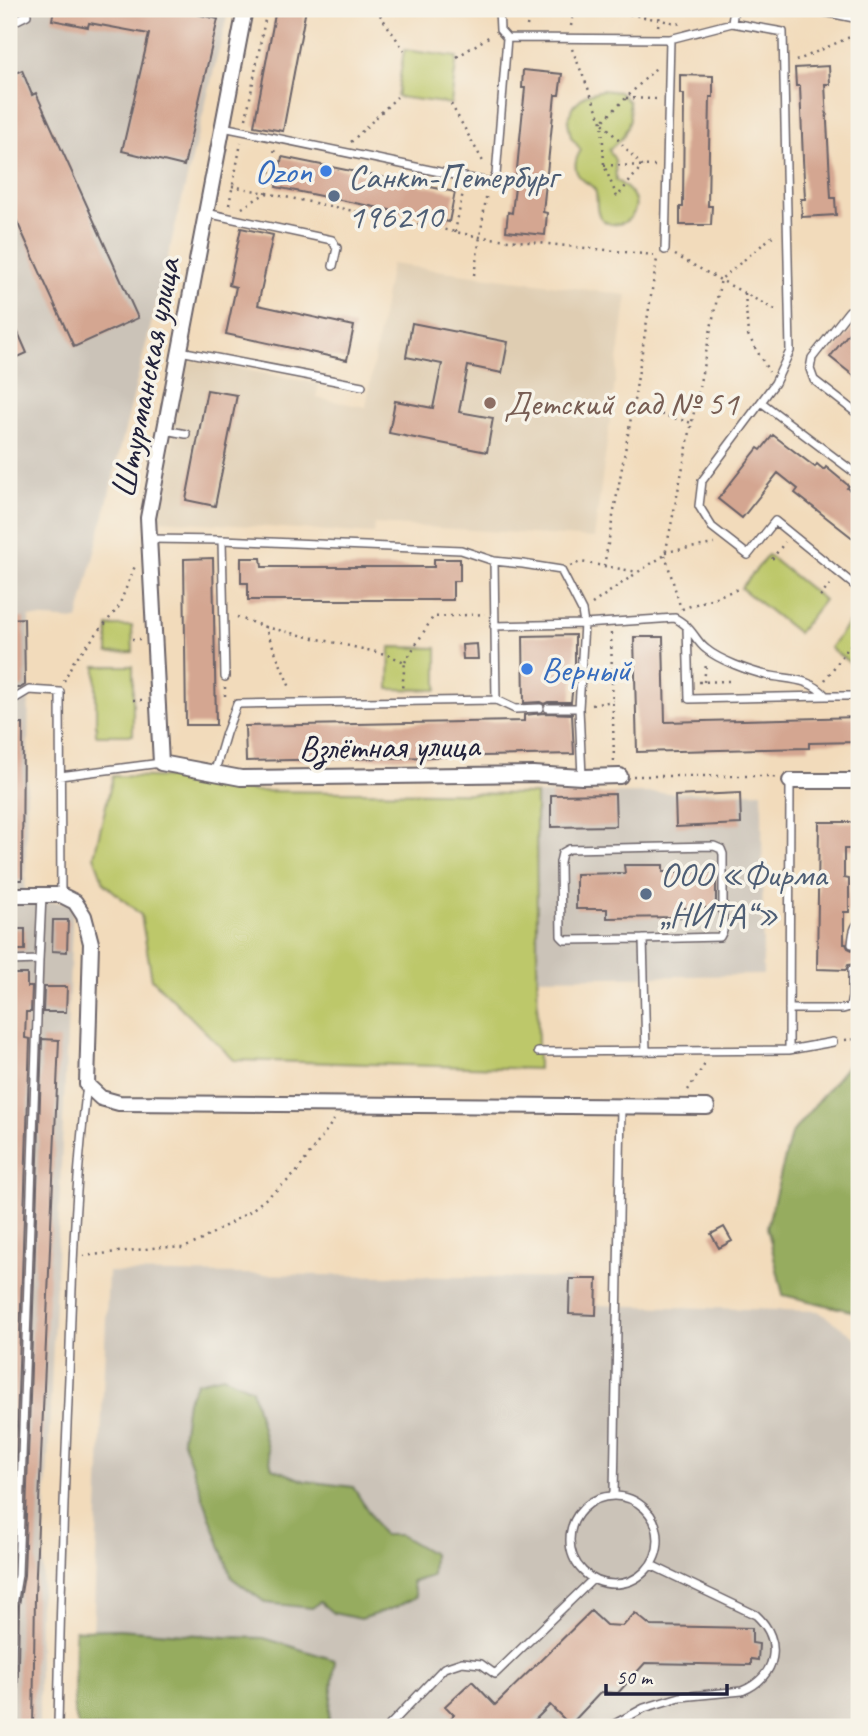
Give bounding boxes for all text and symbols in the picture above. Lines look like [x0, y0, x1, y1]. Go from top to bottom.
place label: Ozon [254, 149, 312, 194]
place label: Санкт-Петербург 196210 [348, 154, 563, 239]
marker: Ozon [318, 163, 334, 179]
marker: Санкт-Петербург 196210 [326, 188, 342, 204]
street label: Штурманская улица [100, 252, 191, 502]
place label: Детский сад № 51 [504, 381, 741, 426]
marker: Детский сад № 51 [482, 395, 498, 411]
place label: Верный [541, 647, 633, 692]
marker: Верный [519, 661, 535, 677]
street label: Взлётная улица [298, 722, 482, 771]
place label: ООО «Фирма „НИТА“» [660, 852, 829, 937]
marker: ООО «Фирма „НИТА“» [638, 886, 654, 902]
scale bar [606, 1652, 726, 1696]
text: 50 m [616, 1664, 654, 1690]

